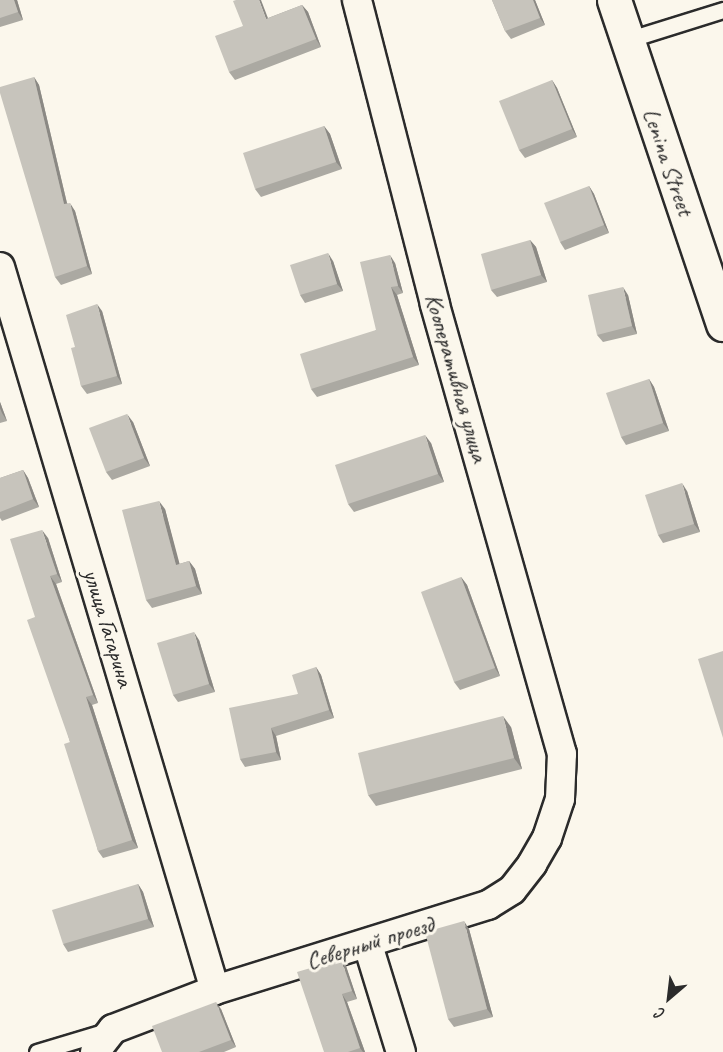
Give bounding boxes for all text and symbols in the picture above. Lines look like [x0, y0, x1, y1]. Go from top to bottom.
street label: Lenina Street [636, 104, 700, 220]
street label: Кооперативная улица [418, 290, 494, 466]
street label: улица Гагарина [76, 565, 140, 691]
street label: Северный проезд [303, 910, 437, 976]
north arrow [639, 968, 699, 1028]
text: С [652, 1003, 669, 1025]

